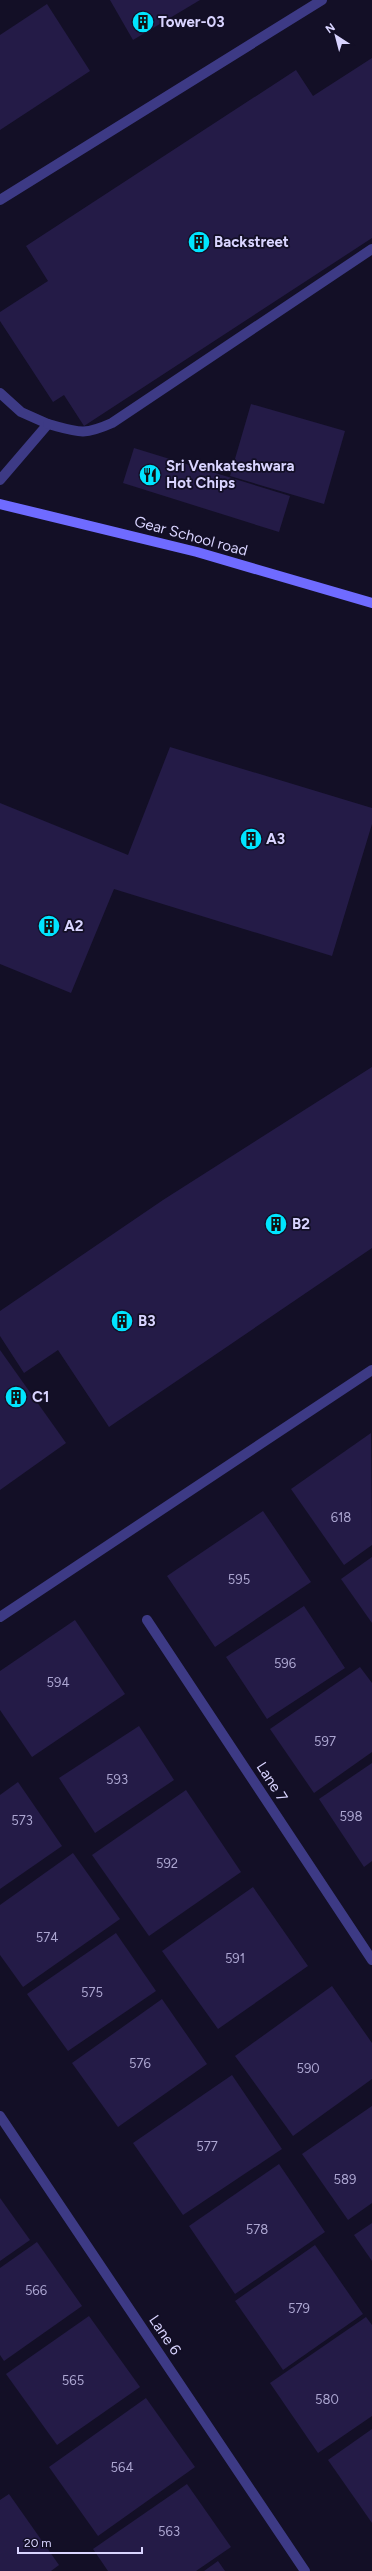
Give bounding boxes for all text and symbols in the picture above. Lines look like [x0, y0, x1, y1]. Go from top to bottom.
building icon: Tower-03 [130, 9, 156, 35]
place label: Tower-03 [158, 13, 225, 31]
north arrow [316, 16, 356, 56]
text: N [323, 21, 338, 36]
building icon: Backstreet [186, 229, 212, 255]
place label: Backstreet [214, 233, 289, 251]
place label: Sri Venkateshwara Hot Chips [166, 457, 295, 492]
restaurant icon: Sri Venkateshwara Hot Chips [137, 462, 163, 488]
street label: Gear School road [132, 512, 250, 560]
building icon: A3 [238, 826, 264, 852]
place label: A3 [266, 830, 285, 848]
building icon: A2 [36, 913, 62, 939]
place label: A2 [64, 917, 84, 935]
building icon: B2 [263, 1211, 289, 1237]
place label: B2 [292, 1215, 310, 1233]
building icon: B3 [109, 1308, 135, 1334]
place label: B3 [138, 1312, 156, 1330]
building icon: C1 [3, 1384, 29, 1410]
place label: C1 [32, 1388, 49, 1406]
house number: 618 [331, 1510, 351, 1525]
house number: 595 [228, 1572, 250, 1587]
house number: 596 [274, 1656, 296, 1671]
house number: 594 [47, 1675, 69, 1690]
house number: 597 [314, 1734, 336, 1749]
street label: Lane 7 [253, 1759, 291, 1805]
house number: 593 [106, 1772, 128, 1787]
house number: 598 [340, 1809, 362, 1824]
house number: 573 [11, 1813, 33, 1828]
house number: 592 [156, 1856, 178, 1871]
house number: 574 [36, 1930, 58, 1945]
house number: 591 [225, 1951, 245, 1966]
house number: 575 [81, 1985, 103, 2000]
house number: 576 [129, 2056, 151, 2071]
house number: 590 [296, 2061, 320, 2076]
house number: 577 [196, 2139, 218, 2154]
house number: 589 [334, 2172, 356, 2187]
house number: 578 [246, 2222, 268, 2237]
house number: 566 [25, 2283, 47, 2298]
house number: 579 [288, 2301, 310, 2316]
street label: Lane 6 [145, 2312, 185, 2359]
house number: 565 [62, 2373, 84, 2388]
house number: 580 [315, 2392, 339, 2407]
house number: 564 [111, 2460, 133, 2475]
house number: 563 [158, 2524, 180, 2539]
scale bar [18, 2529, 142, 2555]
text: 20 m [24, 2536, 52, 2550]

